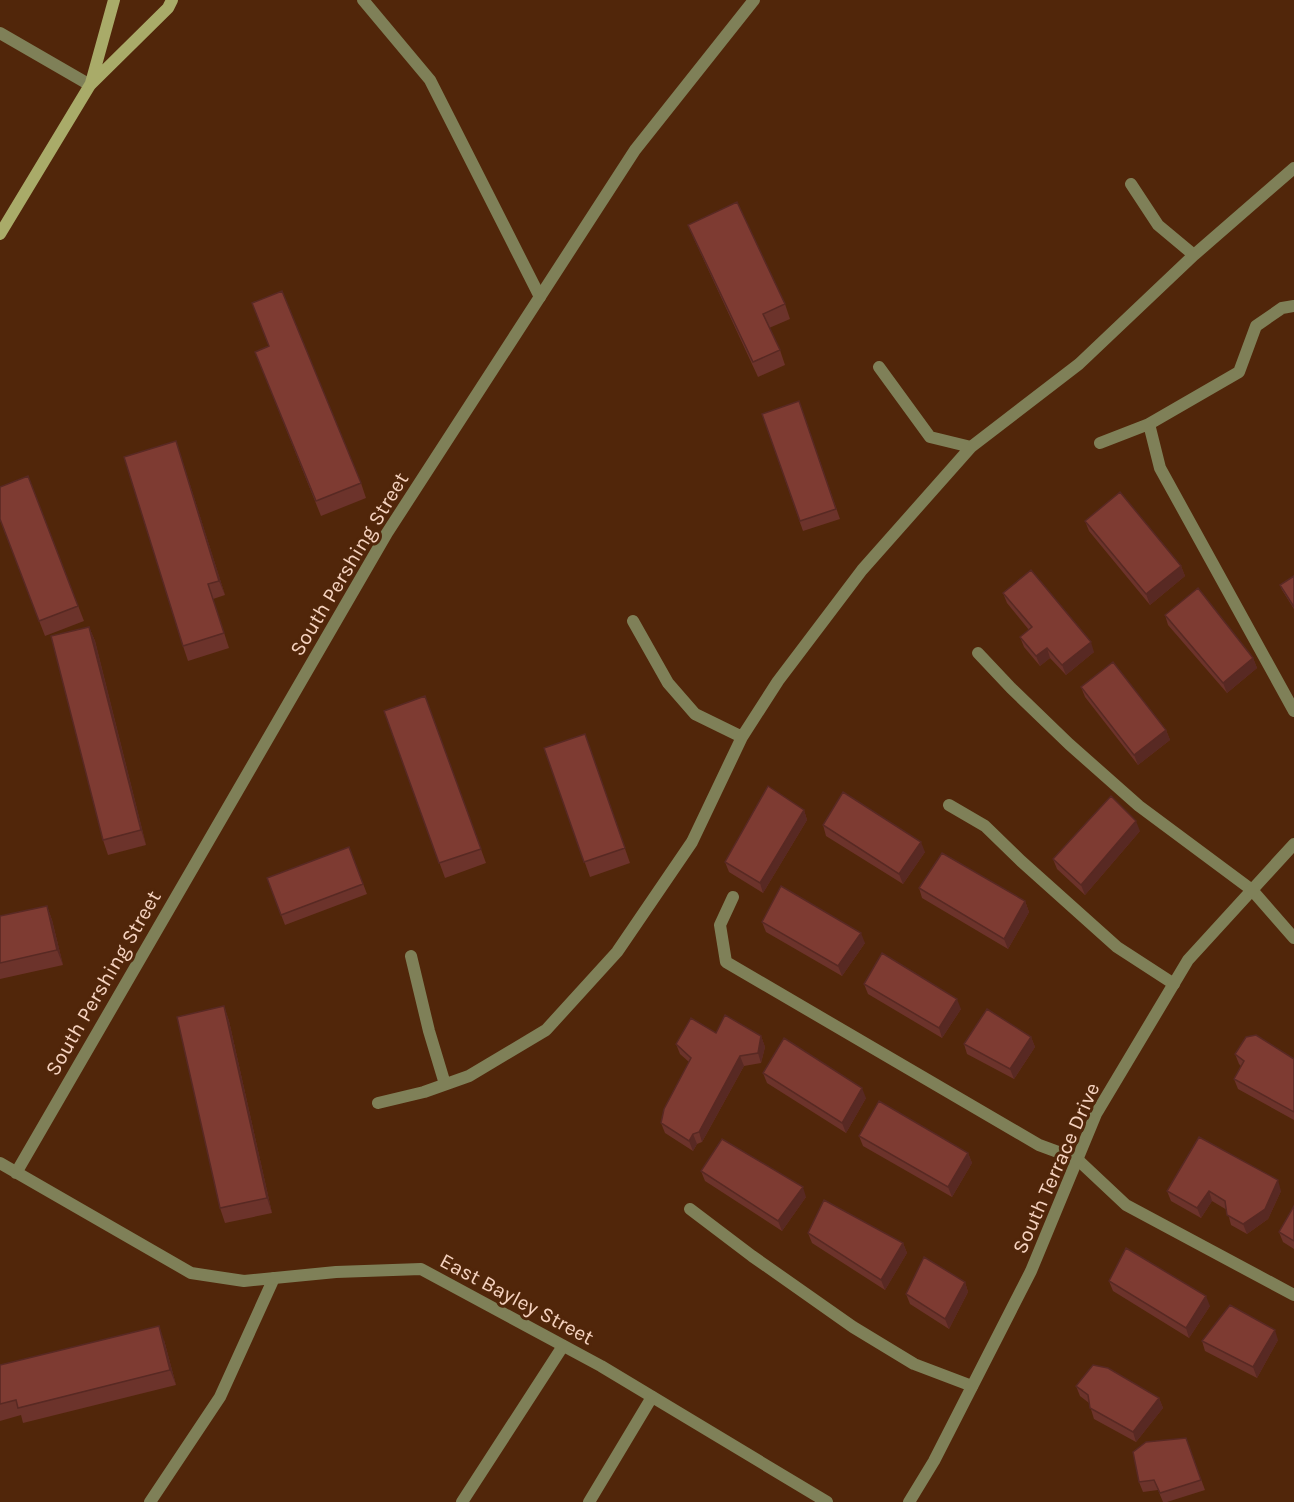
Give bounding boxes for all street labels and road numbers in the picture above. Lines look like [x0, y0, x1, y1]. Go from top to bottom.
street label: South Pershing Street [285, 468, 413, 660]
street label: South Pershing Street [40, 886, 166, 1080]
street label: South Terrace Drive [1008, 1079, 1104, 1257]
street label: East Bayley Street [436, 1248, 598, 1350]

